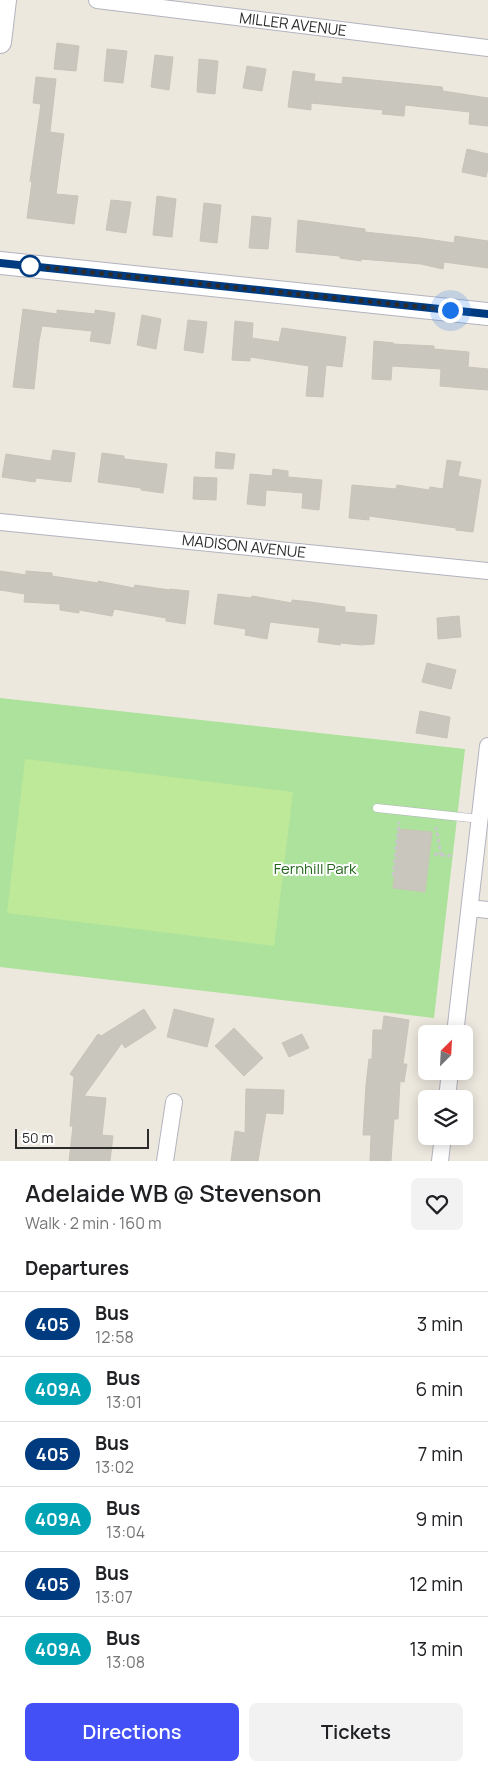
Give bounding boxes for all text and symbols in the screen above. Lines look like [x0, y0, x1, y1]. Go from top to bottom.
street label: MILLER AVENUE [238, 7, 348, 41]
unlabelled marker [19, 255, 41, 277]
your location [438, 298, 463, 323]
street label: MADISON AVENUE [181, 529, 307, 563]
park label: Fernhill Park [274, 858, 357, 879]
north arrow [418, 1025, 472, 1080]
map controls [418, 1025, 473, 1145]
button: layers [418, 1090, 473, 1145]
scale bar [15, 1126, 149, 1149]
text: 50 m [22, 1128, 53, 1147]
text: Adelaide WB @ Stevenson [25, 1176, 322, 1209]
button: heart [411, 1178, 463, 1230]
text: Walk · 2 min · 160 m [25, 1212, 162, 1234]
text: Departures [25, 1255, 129, 1281]
text: Bus [95, 1300, 129, 1326]
text: 3 min [417, 1311, 463, 1337]
text: 405 [36, 1312, 69, 1336]
text: 12:58 [95, 1326, 134, 1348]
text: Bus [106, 1365, 140, 1391]
text: 6 min [416, 1376, 463, 1402]
text: 409A [35, 1377, 81, 1401]
text: 13:01 [106, 1391, 142, 1413]
text: Bus [95, 1430, 129, 1456]
text: 7 min [418, 1441, 463, 1467]
text: 405 [36, 1442, 69, 1466]
text: 13:02 [95, 1456, 134, 1478]
text: Bus [106, 1495, 140, 1521]
text: 9 min [416, 1506, 463, 1532]
text: 409A [35, 1507, 81, 1531]
text: 13:04 [106, 1521, 145, 1543]
text: Bus [95, 1560, 129, 1586]
text: 12 min [409, 1571, 463, 1597]
text: 405 [36, 1572, 69, 1596]
text: 13:07 [95, 1586, 133, 1608]
text: Bus [106, 1625, 140, 1651]
text: 13 min [409, 1636, 463, 1662]
text: 409A [35, 1637, 81, 1661]
text: 13:08 [106, 1651, 145, 1673]
button: Directions [25, 1703, 239, 1761]
button: Tickets [249, 1703, 463, 1761]

